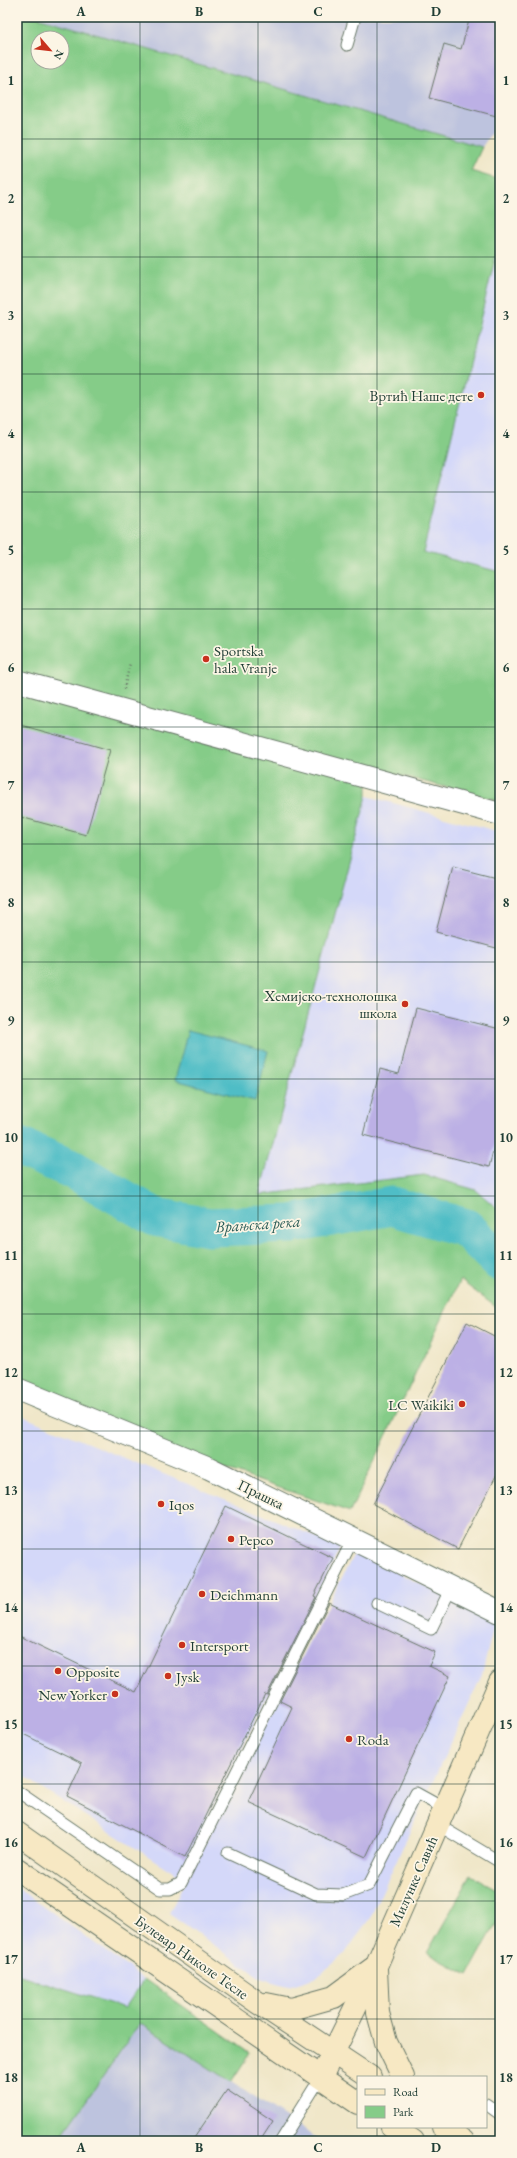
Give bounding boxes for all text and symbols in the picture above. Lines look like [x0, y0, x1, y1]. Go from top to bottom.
text: A [75, 3, 86, 20]
text: B [195, 3, 203, 20]
text: C [313, 3, 323, 20]
text: D [431, 3, 441, 20]
north arrow [30, 30, 70, 70]
text: N [51, 47, 67, 62]
text: 1 [8, 72, 15, 89]
text: 1 [503, 72, 510, 89]
text: 2 [8, 190, 15, 207]
text: 2 [503, 190, 510, 207]
text: 3 [8, 307, 15, 324]
text: 3 [503, 307, 510, 324]
place label: Вртић Наше дете [370, 386, 473, 405]
marker: Вртић Наше дете [476, 390, 486, 400]
text: 4 [8, 425, 15, 442]
text: 4 [503, 425, 510, 442]
text: 5 [8, 542, 14, 559]
text: 5 [503, 542, 509, 559]
place label: Sportska hala Vranje [214, 641, 277, 677]
marker: Sportska hala Vranje [201, 654, 211, 664]
text: 6 [8, 659, 15, 676]
text: 6 [503, 659, 510, 676]
text: 7 [8, 777, 15, 794]
text: 7 [503, 777, 510, 794]
text: 8 [8, 894, 15, 911]
text: 8 [503, 894, 510, 911]
place label: Хемијско-технолошка школа [264, 986, 397, 1022]
marker: Хемијско-технолошка школа [400, 999, 410, 1009]
text: 9 [8, 1012, 15, 1029]
text: 9 [503, 1012, 510, 1029]
text: 10 [4, 1129, 18, 1146]
text: 10 [499, 1129, 513, 1146]
water label: Врањска река [214, 1211, 301, 1238]
text: 11 [4, 1247, 18, 1264]
text: 11 [499, 1247, 513, 1264]
text: 12 [4, 1364, 18, 1381]
text: 12 [499, 1364, 513, 1381]
place label: LC Waikiki [388, 1395, 454, 1414]
marker: LC Waikiki [457, 1399, 467, 1409]
street label: Прашка [235, 1475, 287, 1513]
text: 13 [4, 1482, 18, 1499]
text: 13 [499, 1482, 513, 1499]
place label: Iqos [169, 1495, 194, 1514]
marker: Iqos [156, 1499, 166, 1509]
place label: Pepco [239, 1530, 273, 1549]
marker: Pepco [226, 1534, 236, 1544]
place label: Deichmann [210, 1585, 278, 1604]
marker: Deichmann [197, 1589, 207, 1599]
text: 14 [4, 1599, 18, 1616]
text: 14 [499, 1599, 513, 1616]
place label: Intersport [190, 1636, 249, 1655]
marker: Intersport [177, 1640, 187, 1650]
place label: Opposite [66, 1662, 120, 1681]
marker: Opposite [53, 1666, 63, 1676]
place label: Jysk [174, 1667, 201, 1686]
marker: Jysk [163, 1671, 173, 1681]
place label: New Yorker [38, 1685, 107, 1704]
marker: New Yorker [110, 1689, 120, 1699]
text: 15 [4, 1716, 18, 1733]
text: 15 [499, 1716, 513, 1733]
place label: Roda [357, 1730, 389, 1749]
marker: Roda [344, 1734, 354, 1744]
street label: Милунке Савић [384, 1832, 442, 1929]
text: 16 [4, 1834, 18, 1851]
text: 16 [499, 1834, 513, 1851]
street label: Булевар Николе Тесле [132, 1911, 253, 2003]
text: 17 [4, 1951, 18, 1968]
text: 17 [499, 1951, 513, 1968]
text: 18 [4, 2069, 18, 2086]
text: 18 [499, 2069, 513, 2086]
legend [357, 2076, 487, 2128]
text: Road [393, 2084, 419, 2100]
text: Park [393, 2104, 414, 2120]
text: A [75, 2139, 86, 2156]
text: B [195, 2139, 203, 2156]
text: C [313, 2139, 323, 2156]
text: D [431, 2139, 441, 2156]

